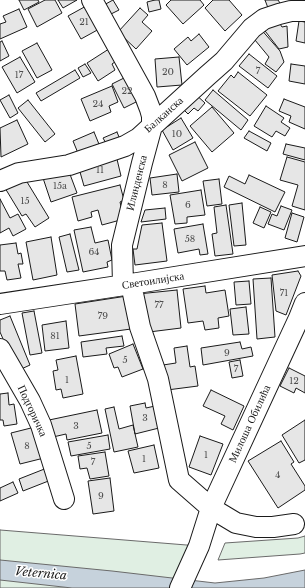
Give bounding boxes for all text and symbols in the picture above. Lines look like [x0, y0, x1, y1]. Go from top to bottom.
house number: 21 [79, 17, 89, 27]
house number: 7 [256, 66, 260, 76]
house number: 20 [162, 67, 174, 77]
house number: 17 [15, 70, 23, 80]
house number: 22 [121, 86, 133, 96]
street label: Балканска [142, 94, 186, 136]
house number: 24 [93, 99, 103, 109]
house number: 10 [172, 129, 182, 139]
street label: Илинденска [124, 154, 150, 212]
house number: 11 [96, 165, 104, 175]
house number: 8 [162, 180, 168, 190]
house number: 15a [53, 181, 67, 191]
house number: 15 [20, 196, 30, 206]
house number: 6 [185, 200, 191, 210]
house number: 58 [185, 234, 195, 244]
house number: 64 [88, 247, 100, 257]
street label: Светоилијска [121, 270, 185, 292]
house number: 71 [280, 288, 288, 298]
house number: 77 [154, 300, 164, 310]
house number: 79 [98, 311, 108, 321]
house number: 81 [50, 331, 60, 341]
house number: 9 [224, 348, 230, 358]
house number: 5 [122, 355, 128, 365]
house number: 7 [234, 364, 238, 374]
house number: 1 [65, 375, 69, 385]
house number: 12 [289, 376, 299, 386]
street label: Подгоричка [14, 383, 50, 439]
street label: Милоша Обилића [226, 383, 274, 465]
house number: 3 [142, 413, 148, 423]
house number: 3 [73, 421, 79, 431]
house number: 8 [24, 441, 30, 451]
house number: 5 [86, 441, 92, 451]
house number: 1 [204, 450, 208, 460]
house number: 1 [142, 454, 146, 464]
house number: 7 [91, 457, 95, 467]
house number: 4 [275, 470, 281, 480]
house number: 9 [98, 491, 104, 501]
water label: Veternica [14, 565, 68, 583]

